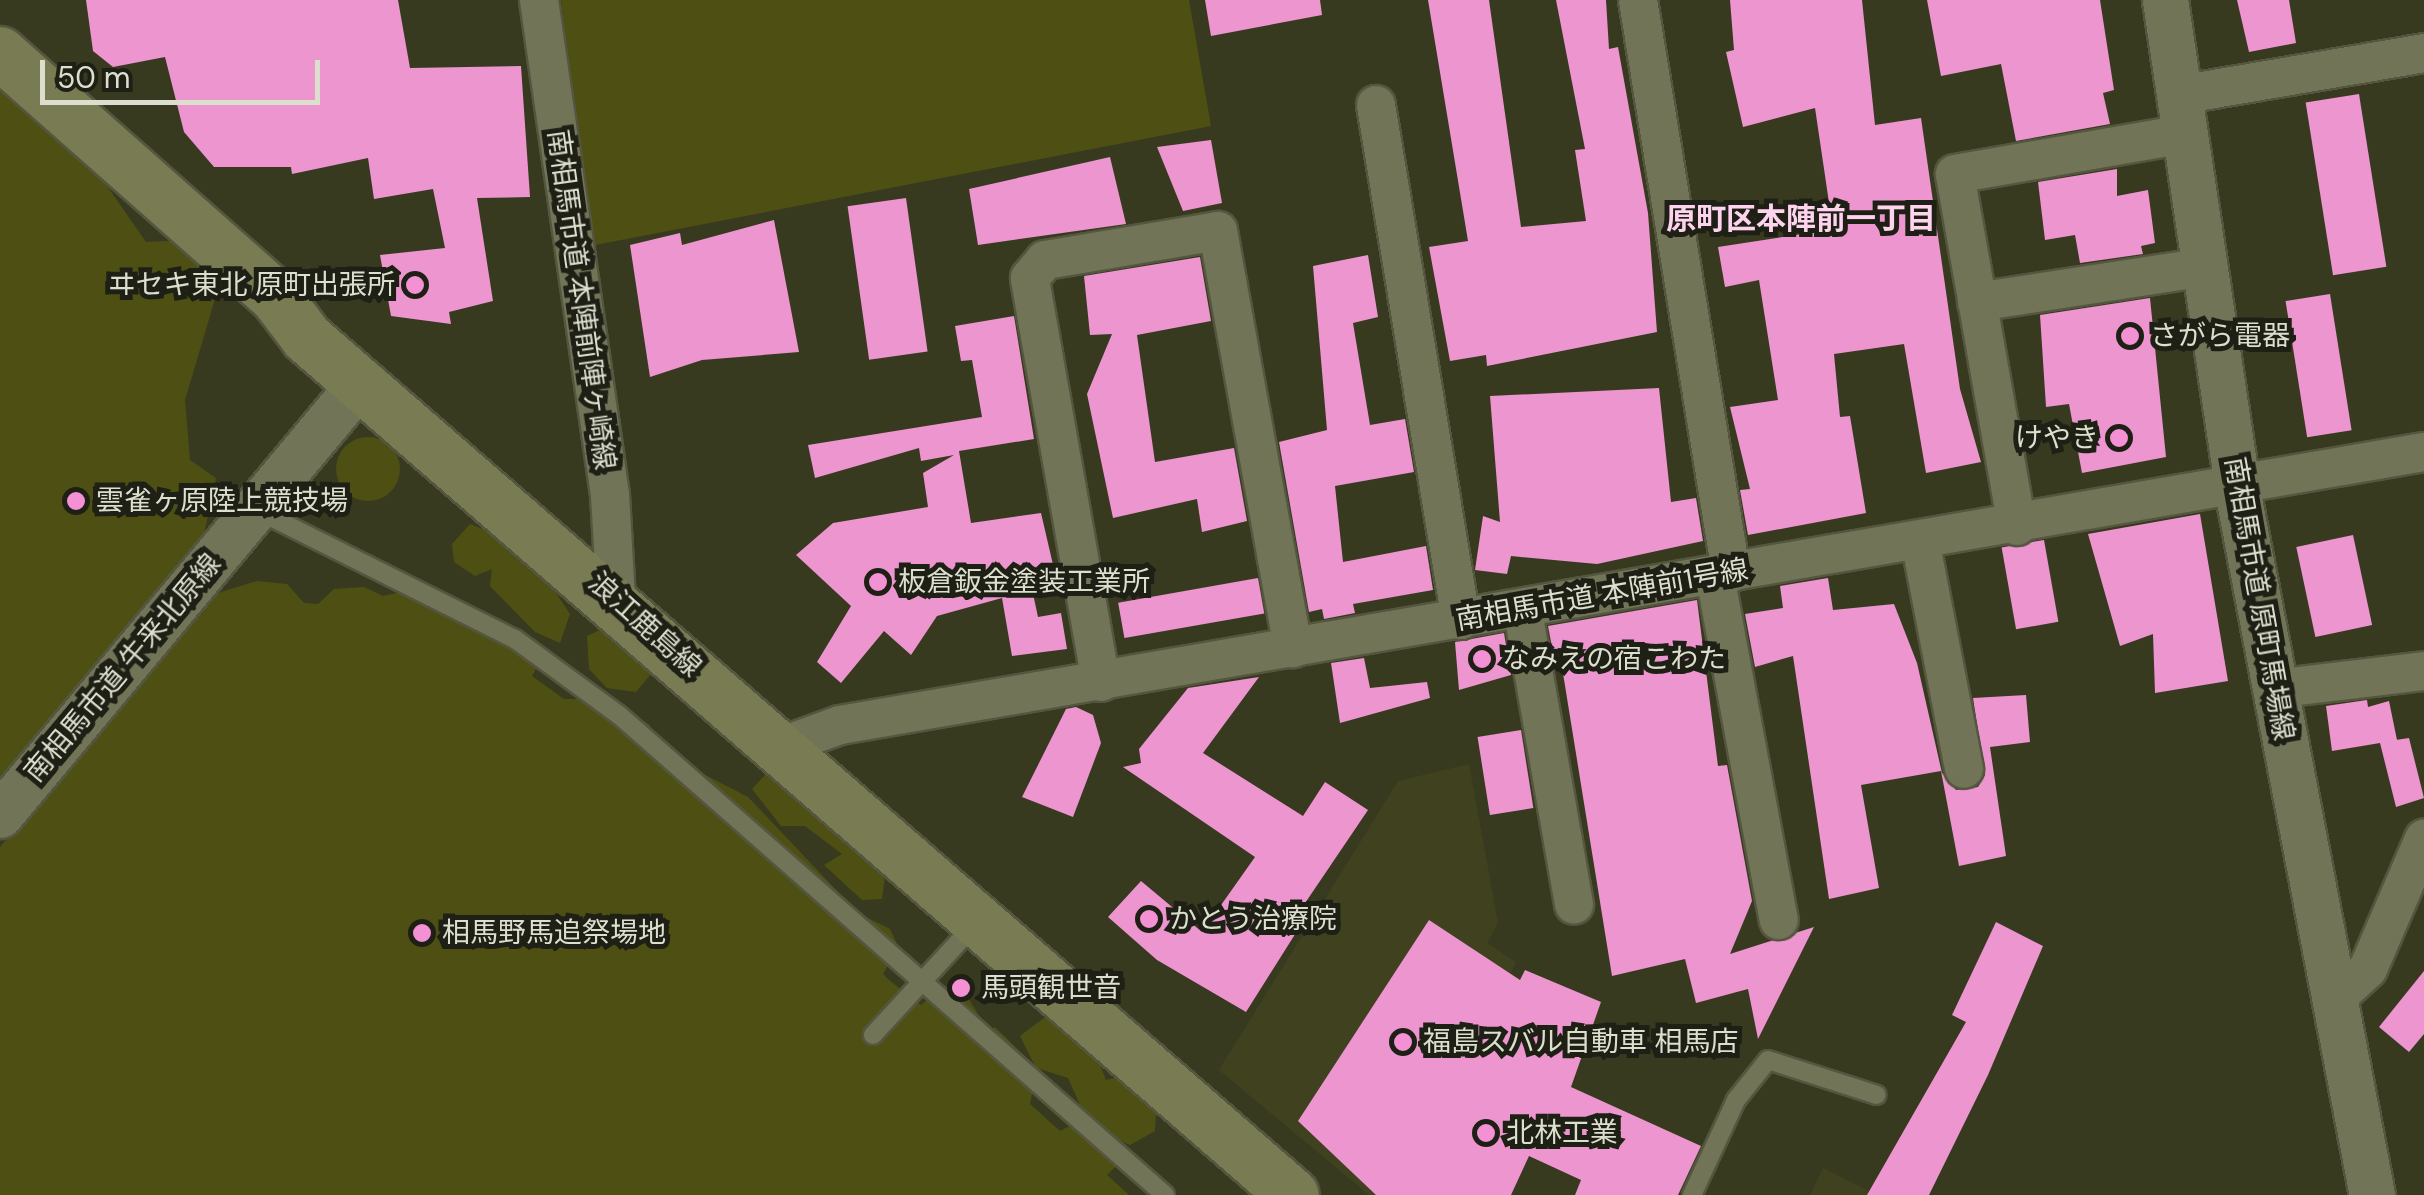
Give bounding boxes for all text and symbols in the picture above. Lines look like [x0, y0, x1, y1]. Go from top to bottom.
scale bar [45, 40, 325, 102]
text: 50 m [57, 58, 131, 97]
street label: 南相馬市道 本陣前陣ヶ崎線 [540, 128, 622, 472]
district label: 原町区本陣前一丁目 [1666, 201, 1936, 237]
place label: ヰセキ東北 原町出張所 [108, 268, 395, 302]
marker: ヰセキ東北 原町出張所 [404, 274, 426, 296]
place label: さがら電器 [2150, 319, 2290, 353]
marker: さがら電器 [2119, 325, 2141, 347]
place label: けやき [2015, 421, 2099, 455]
marker: けやき [2108, 427, 2130, 449]
street label: 南相馬市道 原町馬場線 [2217, 455, 2301, 743]
place label: 雲雀ヶ原陸上競技場 [96, 484, 348, 518]
marker: 雲雀ヶ原陸上競技場 [65, 490, 87, 512]
street label: 南相馬市道 牛来北原線 [18, 547, 228, 789]
street label: 南相馬市道 本陣前1号線 [1453, 553, 1751, 637]
place label: 板倉鈑金塗装工業所 [898, 565, 1150, 599]
street label: 浪江鹿島線 [582, 566, 708, 684]
marker: 板倉鈑金塗装工業所 [867, 571, 889, 593]
place label: なみえの宿こわた [1502, 642, 1726, 676]
marker: なみえの宿こわた [1471, 648, 1493, 670]
place label: かとう治療院 [1169, 902, 1337, 936]
marker: かとう治療院 [1138, 908, 1160, 930]
place label: 相馬野馬追祭場地 [442, 916, 666, 950]
marker: 相馬野馬追祭場地 [411, 922, 433, 944]
place label: 馬頭観世音 [981, 971, 1121, 1005]
marker: 馬頭観世音 [950, 977, 972, 999]
place label: 福島スバル自動車 相馬店 [1423, 1025, 1738, 1059]
marker: 福島スバル自動車 相馬店 [1392, 1031, 1414, 1053]
place label: 北林工業 [1506, 1116, 1618, 1150]
marker: 北林工業 [1475, 1122, 1497, 1144]

